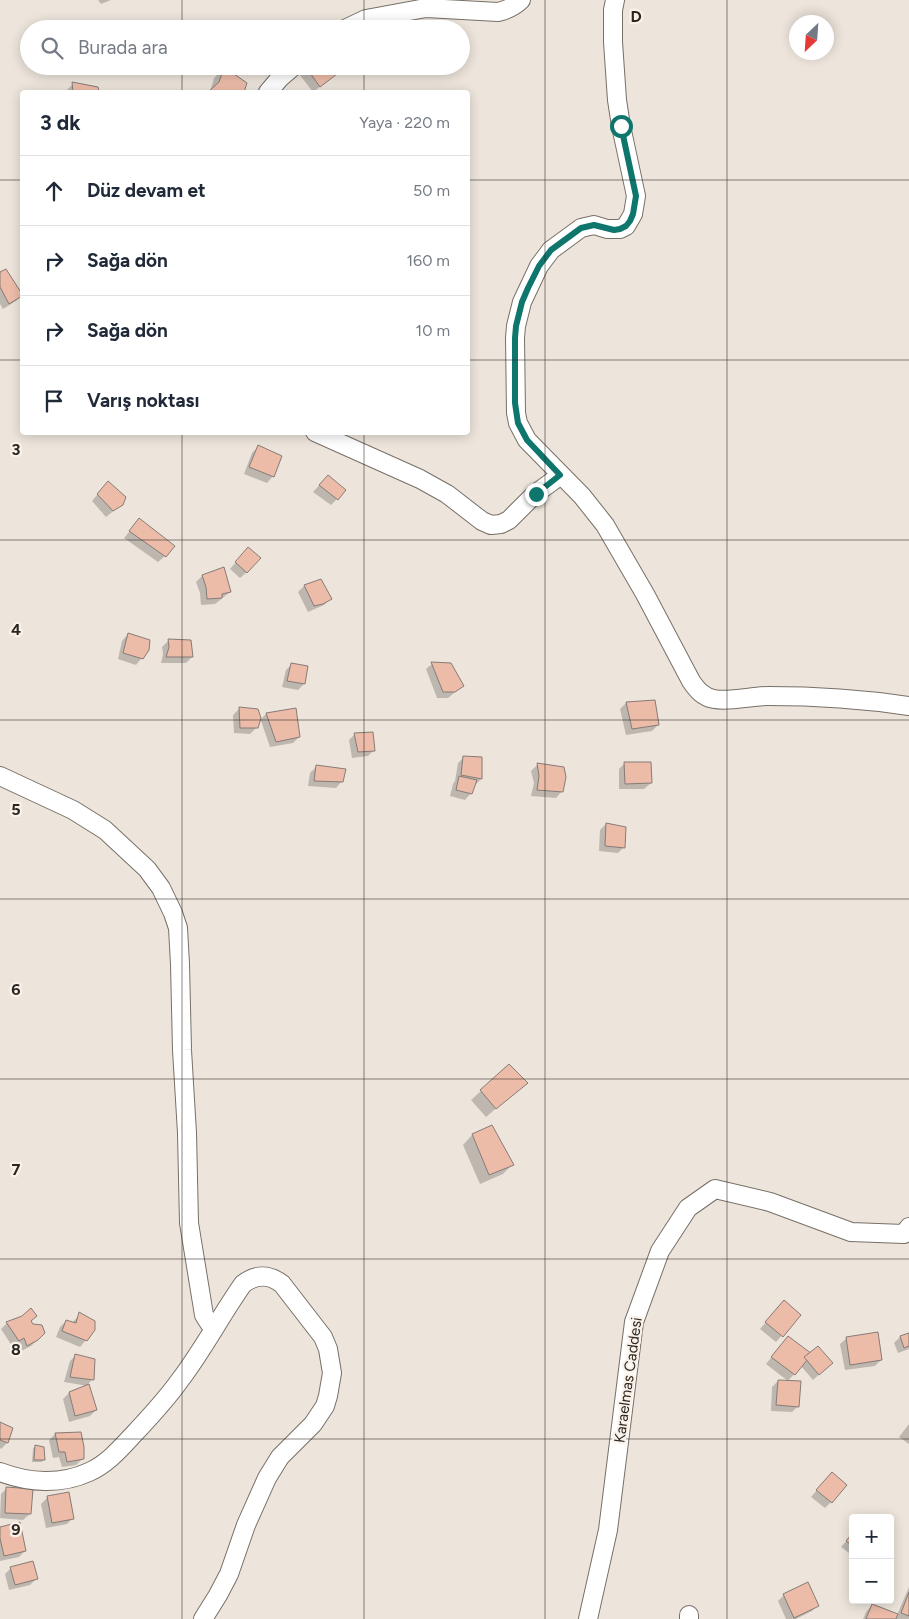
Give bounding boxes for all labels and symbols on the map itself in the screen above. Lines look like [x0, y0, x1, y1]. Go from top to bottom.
text: D [630, 7, 642, 26]
north arrow [789, 15, 834, 60]
route start [610, 115, 633, 138]
text: 3 [12, 440, 21, 459]
route end [525, 483, 548, 506]
text: 4 [11, 620, 21, 639]
text: 5 [11, 800, 21, 819]
text: 6 [11, 980, 21, 999]
text: 7 [12, 1160, 21, 1179]
street label: Karaelmas Caddesi [610, 1316, 646, 1444]
text: 8 [11, 1340, 21, 1359]
text: 9 [11, 1520, 21, 1539]

